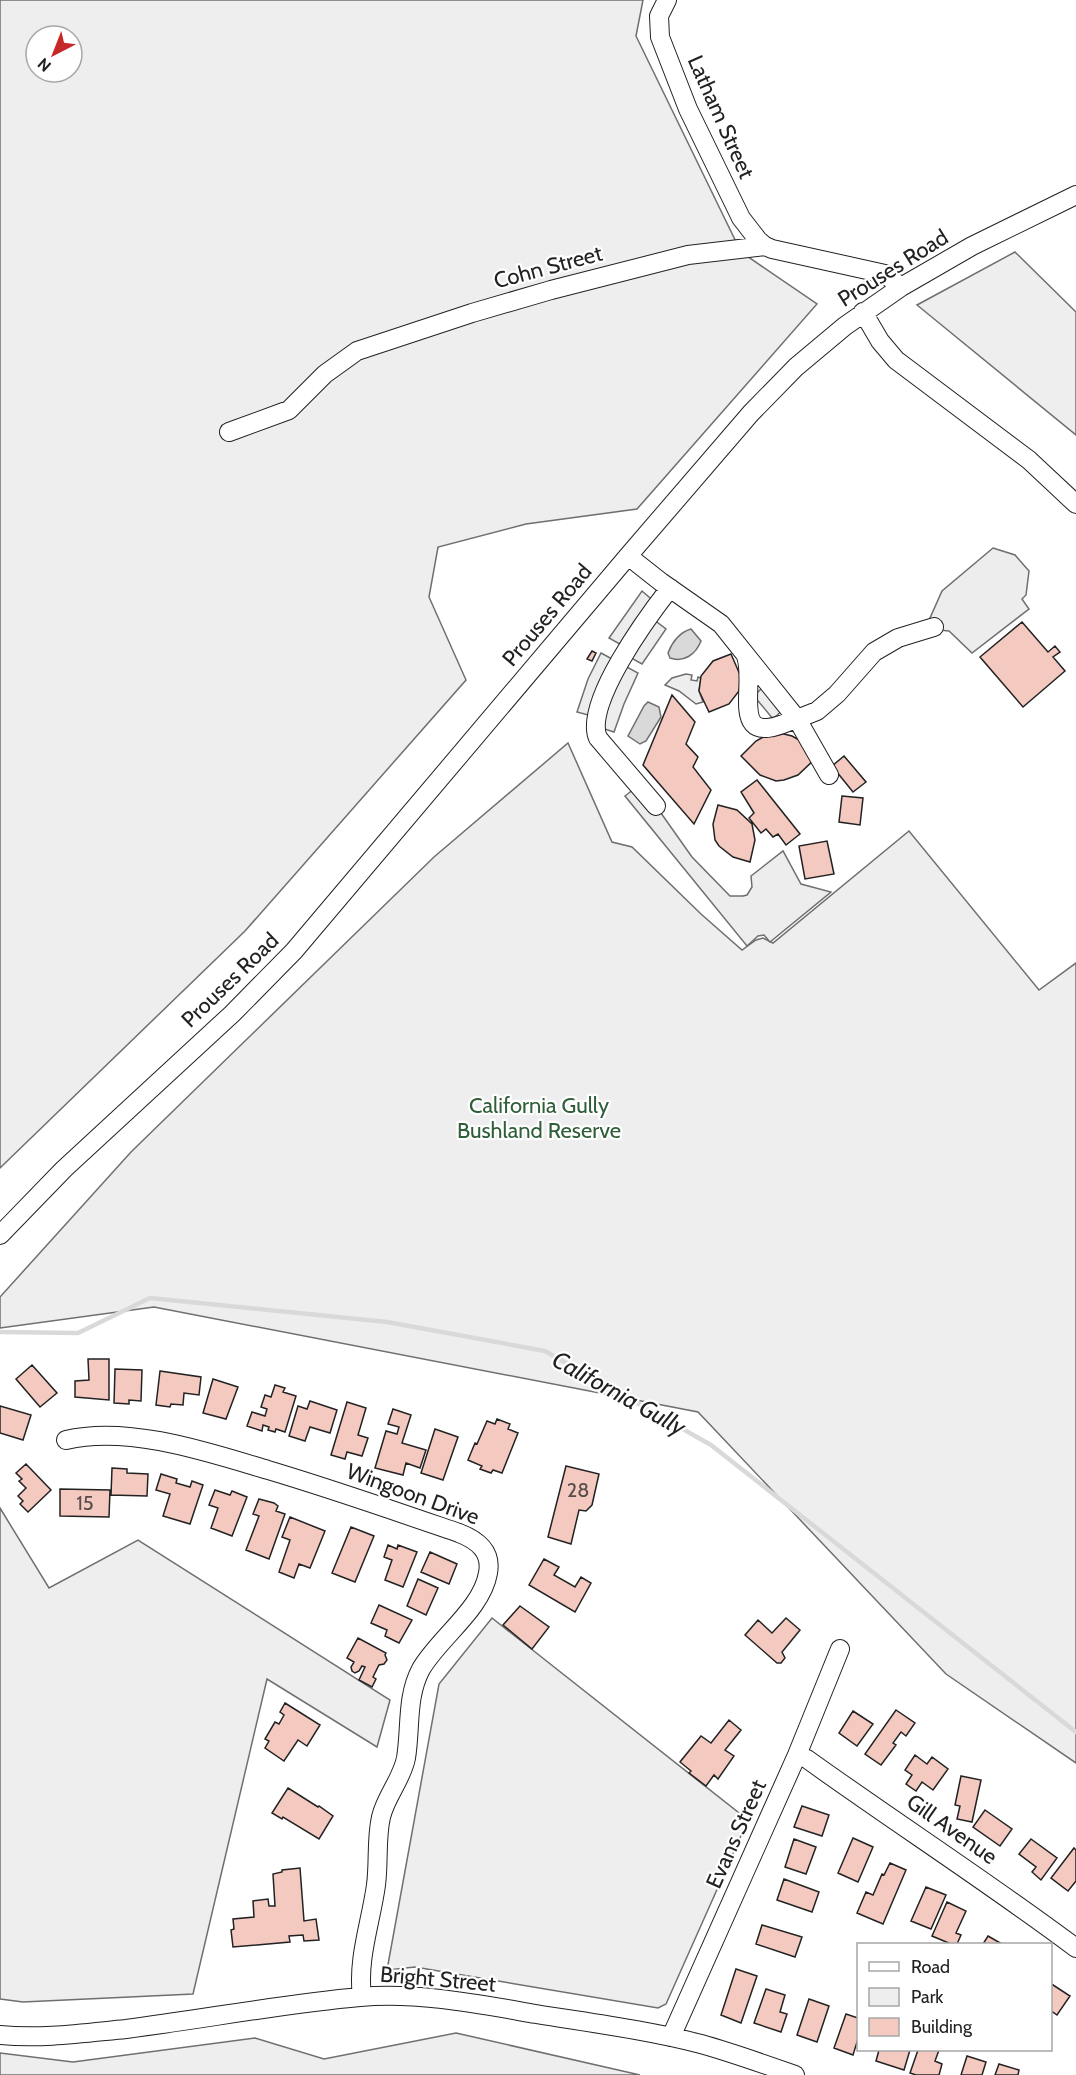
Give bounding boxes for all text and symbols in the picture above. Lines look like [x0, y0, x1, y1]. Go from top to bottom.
north arrow [24, 24, 84, 84]
street label: Latham Street [682, 51, 760, 183]
text: N [34, 54, 55, 76]
street label: Prouses Road [833, 223, 953, 313]
street label: Cohn Street [491, 239, 606, 294]
street label: Prouses Road [497, 558, 597, 672]
street label: Prouses Road [176, 927, 284, 1033]
park label: California Gully Bushland Reserve [457, 1092, 621, 1144]
water label: California Gully [547, 1344, 692, 1442]
street label: Wingoon Drive [343, 1457, 483, 1531]
house number: 28 [567, 1478, 589, 1502]
house number: 15 [76, 1491, 94, 1515]
street label: Evans Street [700, 1775, 772, 1892]
street label: Gill Avenue [901, 1788, 1003, 1870]
legend [857, 1943, 1052, 2051]
text: Road [911, 1956, 950, 1978]
street label: Bright Street [379, 1960, 498, 1998]
text: Park [911, 1986, 944, 2008]
text: Building [911, 2016, 973, 2038]

